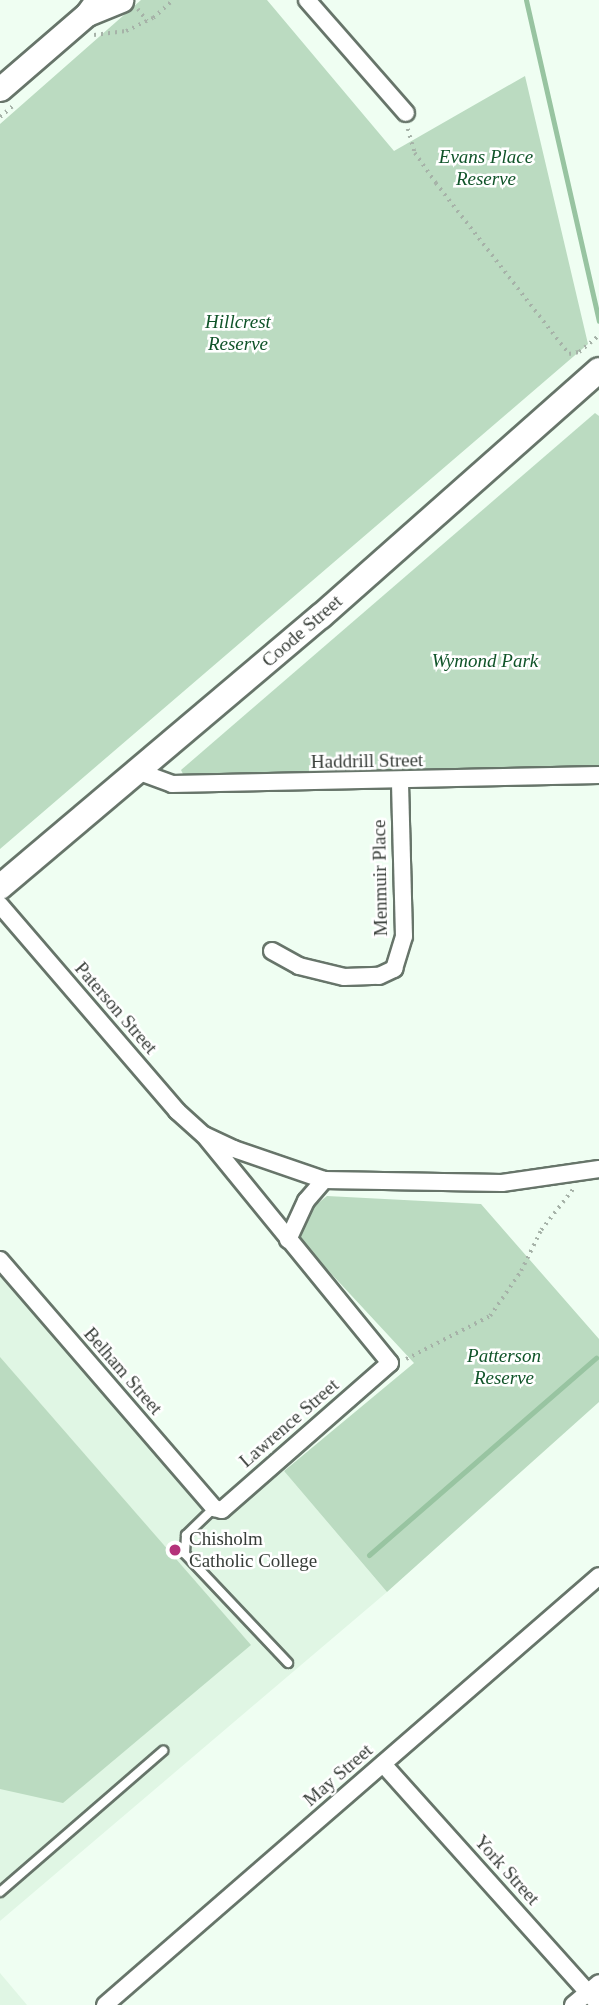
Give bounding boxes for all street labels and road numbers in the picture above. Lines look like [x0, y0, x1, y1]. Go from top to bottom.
street label: Coode Street [257, 590, 347, 672]
street label: Haddrill Street [311, 749, 423, 773]
street label: Menmuir Place [368, 820, 392, 936]
street label: Paterson Street [70, 957, 162, 1059]
street label: Belham Street [79, 1323, 167, 1419]
street label: Lawrence Street [235, 1374, 343, 1472]
street label: May Street [299, 1739, 377, 1811]
street label: York Street [470, 1830, 544, 1910]

